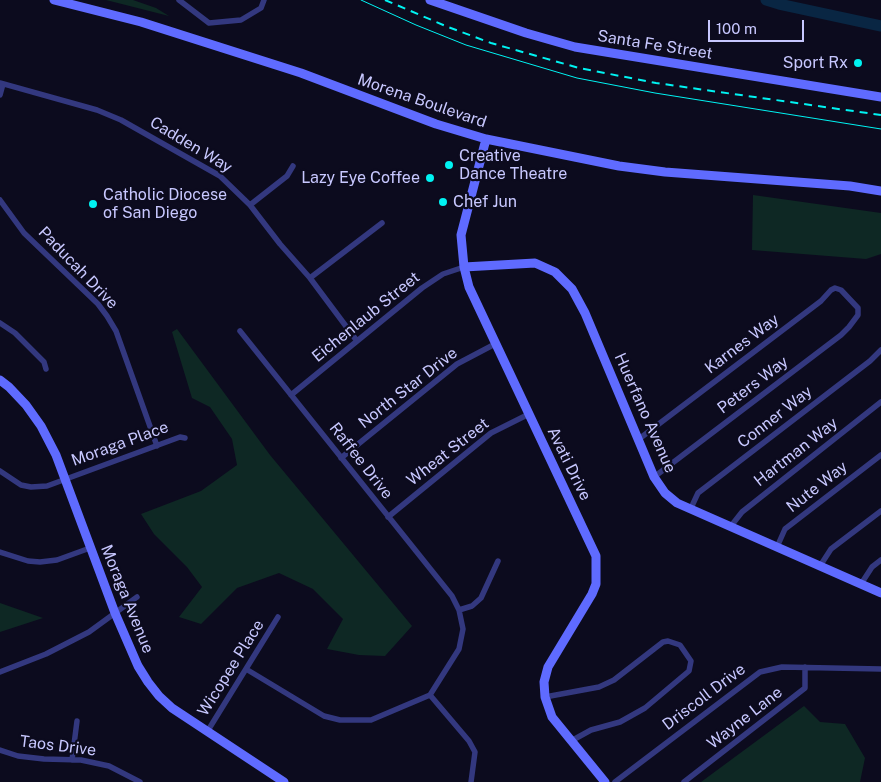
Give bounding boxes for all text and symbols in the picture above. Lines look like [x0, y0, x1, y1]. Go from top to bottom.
scale bar [711, 10, 807, 42]
text: 100 m [716, 20, 757, 37]
street label: Santa Fe Street [596, 26, 714, 64]
place label: Sport Rx [783, 53, 848, 73]
marker: Sport Rx [852, 57, 864, 69]
street label: Morena Boulevard [355, 70, 489, 132]
street label: Cadden Way [146, 113, 236, 177]
place label: Creative Dance Theatre [459, 146, 567, 184]
marker: Creative Dance Theatre [443, 159, 455, 171]
place label: Lazy Eye Coffee [301, 168, 420, 188]
marker: Lazy Eye Coffee [424, 172, 436, 184]
place label: Catholic Diocese of San Diego [103, 185, 227, 223]
place label: Chef Jun [453, 192, 517, 212]
marker: Chef Jun [437, 196, 449, 208]
marker: Catholic Diocese of San Diego [87, 198, 99, 210]
street label: Paducah Drive [34, 223, 122, 313]
street label: Eichenlaub Street [308, 268, 424, 366]
street label: Karnes Way [701, 310, 783, 378]
street label: North Star Drive [355, 343, 461, 433]
street label: Huerfano Avenue [610, 350, 680, 476]
street label: Peters Way [714, 352, 792, 418]
street label: Conner Way [734, 382, 816, 452]
street label: Hartman Way [750, 413, 842, 491]
street label: Wheat Street [403, 414, 493, 490]
street label: Moraga Place [69, 418, 171, 470]
street label: Raffee Drive [325, 419, 397, 503]
street label: Avati Drive [543, 424, 595, 504]
street label: Nute Way [783, 457, 851, 517]
street label: Moraga Avenue [96, 542, 158, 656]
street label: Wicopee Place [194, 616, 268, 720]
street label: Driscoll Drive [659, 660, 749, 734]
street label: Wayne Lane [704, 683, 786, 753]
street label: Taos Drive [19, 732, 97, 760]

